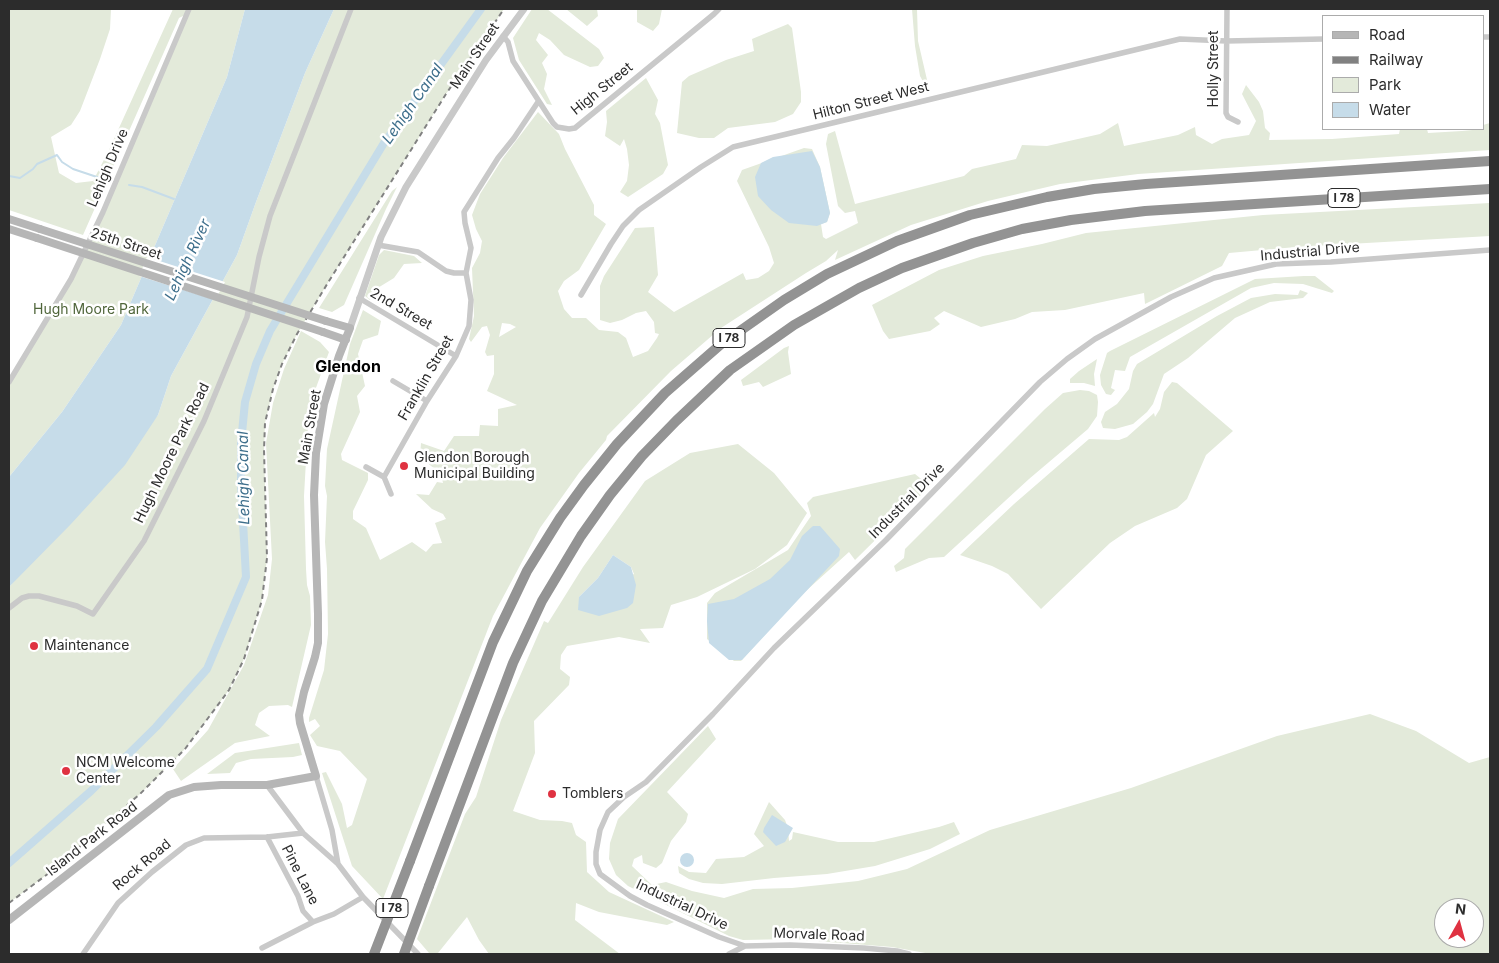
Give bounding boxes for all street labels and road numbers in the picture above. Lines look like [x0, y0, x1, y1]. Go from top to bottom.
street label: Main Street [447, 20, 503, 92]
street label: Holly Street [1206, 31, 1222, 107]
street label: High Street [568, 59, 636, 119]
street label: Hilton Street West [811, 78, 931, 124]
street label: Lehigh Drive [84, 126, 132, 210]
road number: I 78 [1328, 188, 1360, 208]
street label: 25th Street [89, 225, 163, 263]
street label: Industrial Drive [1260, 239, 1360, 265]
street label: 2nd Street [367, 285, 435, 333]
road number: I 78 [713, 328, 745, 348]
street label: Franklin Street [395, 332, 457, 424]
street label: Hugh Moore Park Road [131, 380, 213, 526]
street label: Main Street [295, 388, 325, 466]
street label: Industrial Drive [866, 460, 948, 542]
street label: Island Park Road [43, 798, 141, 880]
street label: Rock Road [110, 836, 174, 894]
street label: Pine Lane [278, 842, 322, 908]
street label: Industrial Drive [633, 876, 731, 934]
road number: I 78 [376, 898, 408, 918]
street label: Morvale Road [773, 925, 865, 945]

